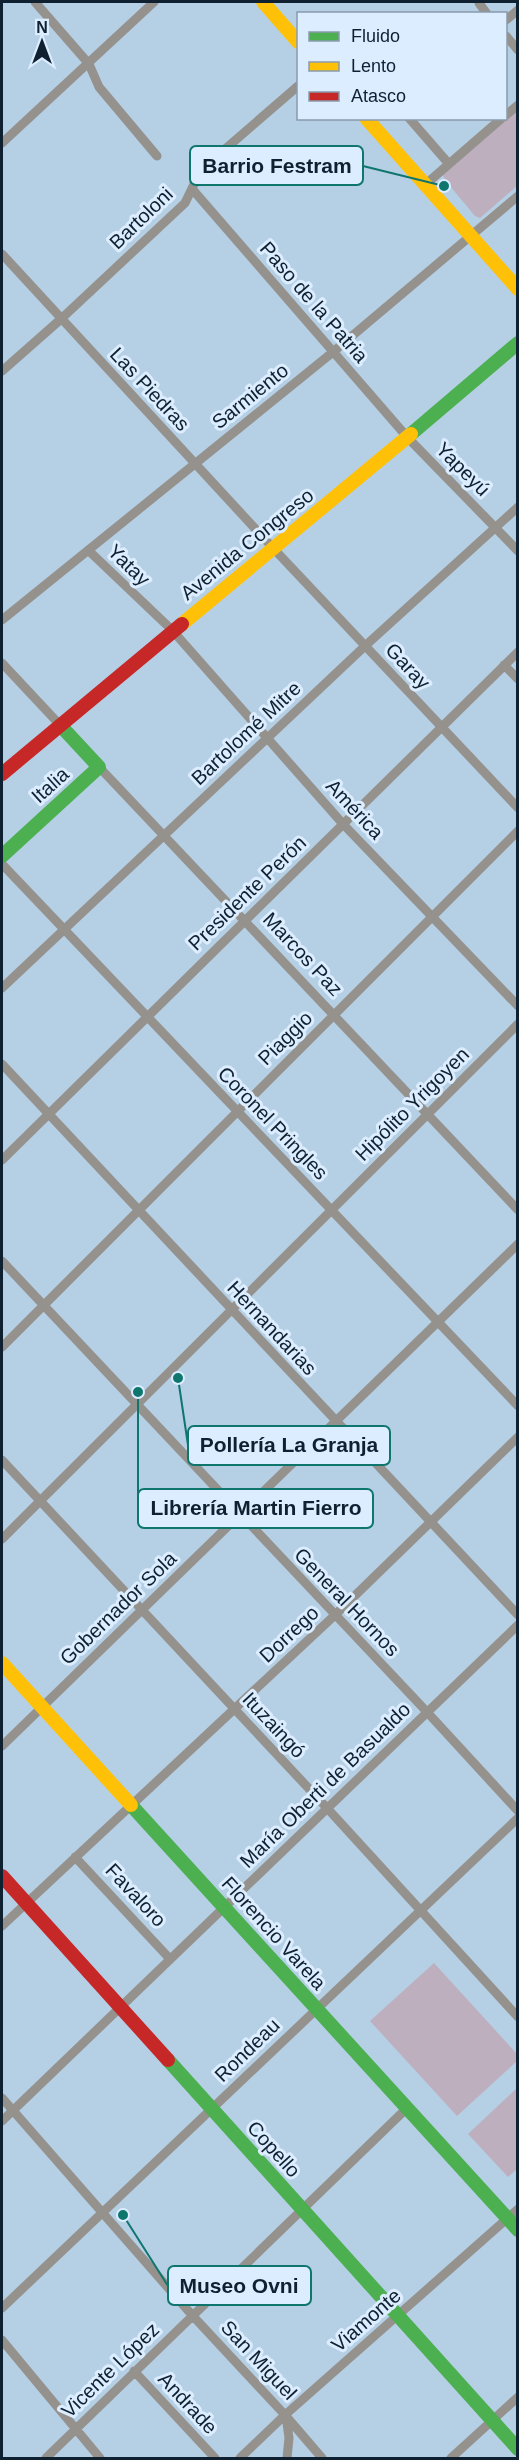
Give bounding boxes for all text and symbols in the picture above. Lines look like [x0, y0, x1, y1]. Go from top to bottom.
north arrow [12, 12, 72, 72]
legend [297, 12, 507, 120]
text: N [36, 19, 48, 36]
text: Fluido [351, 26, 400, 46]
text: Lento [351, 56, 396, 76]
text: Atasco [351, 86, 406, 106]
callout: Barrio Festram [190, 146, 363, 185]
text: Barrio Festram [202, 154, 352, 177]
street label: Bartoloni [105, 183, 177, 253]
street label: Paso de la Patria [256, 237, 373, 367]
street label: Las Piedras [106, 343, 194, 435]
street label: Sarmiento [208, 359, 292, 433]
street label: Yapeyú [432, 438, 494, 500]
street label: Avenida Congreso [176, 484, 318, 604]
street label: Yatay [103, 540, 155, 590]
street label: Garay [381, 639, 435, 693]
street label: Bartolomé Mitre [187, 677, 305, 789]
street label: Italia [27, 762, 74, 807]
street label: América [322, 775, 389, 844]
street label: Presidente Perón [184, 831, 310, 955]
street label: Marcos Paz [259, 908, 347, 1000]
street label: Piaggio [254, 1007, 316, 1069]
street label: Hipólito Yrigoyen [351, 1043, 473, 1165]
street label: Coronel Pringles [214, 1062, 332, 1184]
street label: Hernandarias [223, 1277, 321, 1379]
callout: Pollería La Granja [188, 1426, 390, 1465]
text: Pollería La Granja [200, 1433, 379, 1456]
callout: Librería Martin Fierro [138, 1489, 373, 1528]
text: Librería Martin Fierro [150, 1496, 362, 1519]
street label: General Hornos [290, 1544, 404, 1660]
street label: Gobernador Sola [56, 1547, 181, 1669]
street label: Dorrego [255, 1601, 323, 1667]
street label: Ituzaingó [238, 1688, 310, 1762]
street label: María Oberti de Basualdo [235, 1698, 415, 1872]
street label: Favaloro [101, 1859, 171, 1931]
street label: Florencio Varela [218, 1872, 331, 1995]
street label: Rondeau [210, 2014, 284, 2086]
street label: Copello [243, 2116, 305, 2182]
callout: Museo Ovni [168, 2266, 311, 2305]
text: Museo Ovni [179, 2274, 299, 2297]
street label: Viamonte [327, 2284, 405, 2356]
street label: San Miguel [217, 2316, 301, 2404]
street label: Vicente López [57, 2318, 163, 2422]
street label: Andrade [154, 2368, 222, 2438]

